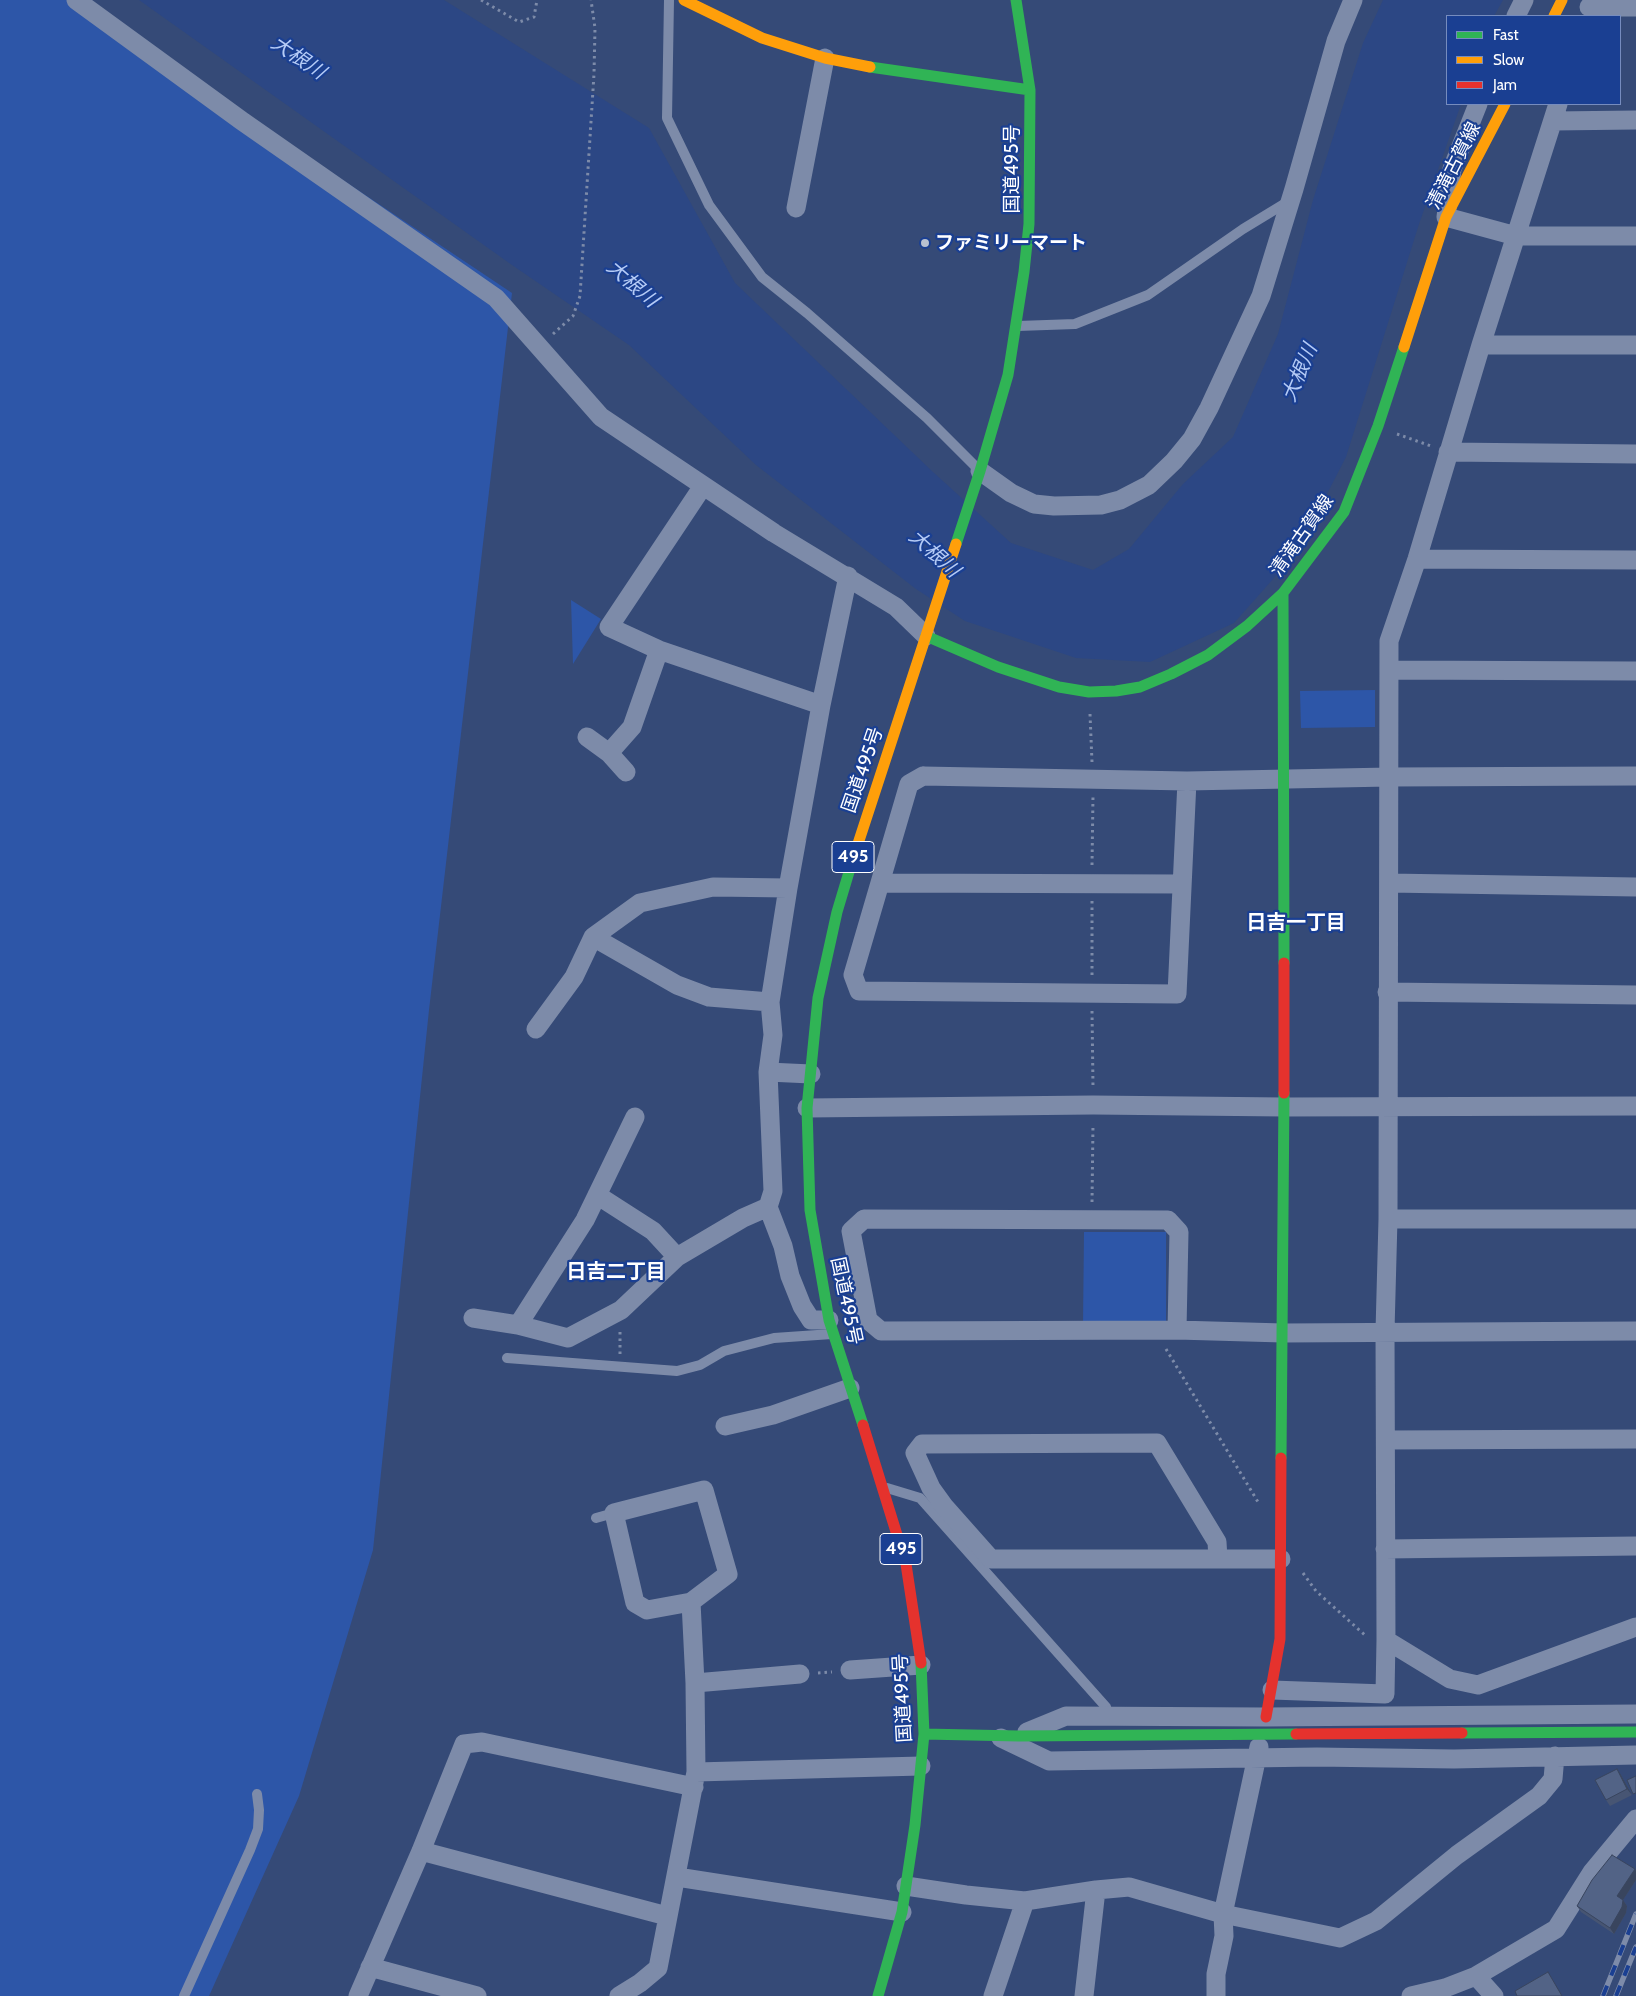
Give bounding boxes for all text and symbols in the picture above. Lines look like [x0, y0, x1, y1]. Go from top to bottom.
legend [1446, 15, 1621, 105]
text: Fast [1493, 26, 1518, 44]
water label: 大根川 [266, 31, 330, 85]
text: Slow [1493, 51, 1524, 69]
text: Jam [1493, 76, 1517, 94]
street label: 清滝古賀線 [1422, 119, 1486, 213]
street label: 国道495号 [1001, 124, 1023, 214]
place label: ファミリーマート [935, 232, 1087, 254]
marker: ファミリーマート [919, 237, 931, 249]
water label: 大根川 [601, 255, 663, 313]
water label: 大根川 [1277, 341, 1323, 405]
street label: 清滝古賀線 [1265, 491, 1339, 581]
water label: 大根川 [904, 525, 964, 583]
street label: 国道495号 [838, 724, 888, 816]
road number: 495 [832, 842, 874, 872]
district label: 日吉一丁目 [1246, 911, 1346, 935]
street label: 国道495号 [826, 1255, 866, 1347]
district label: 日吉二丁目 [566, 1260, 666, 1284]
road number: 495 [880, 1534, 922, 1565]
street label: 国道495号 [889, 1653, 917, 1743]

